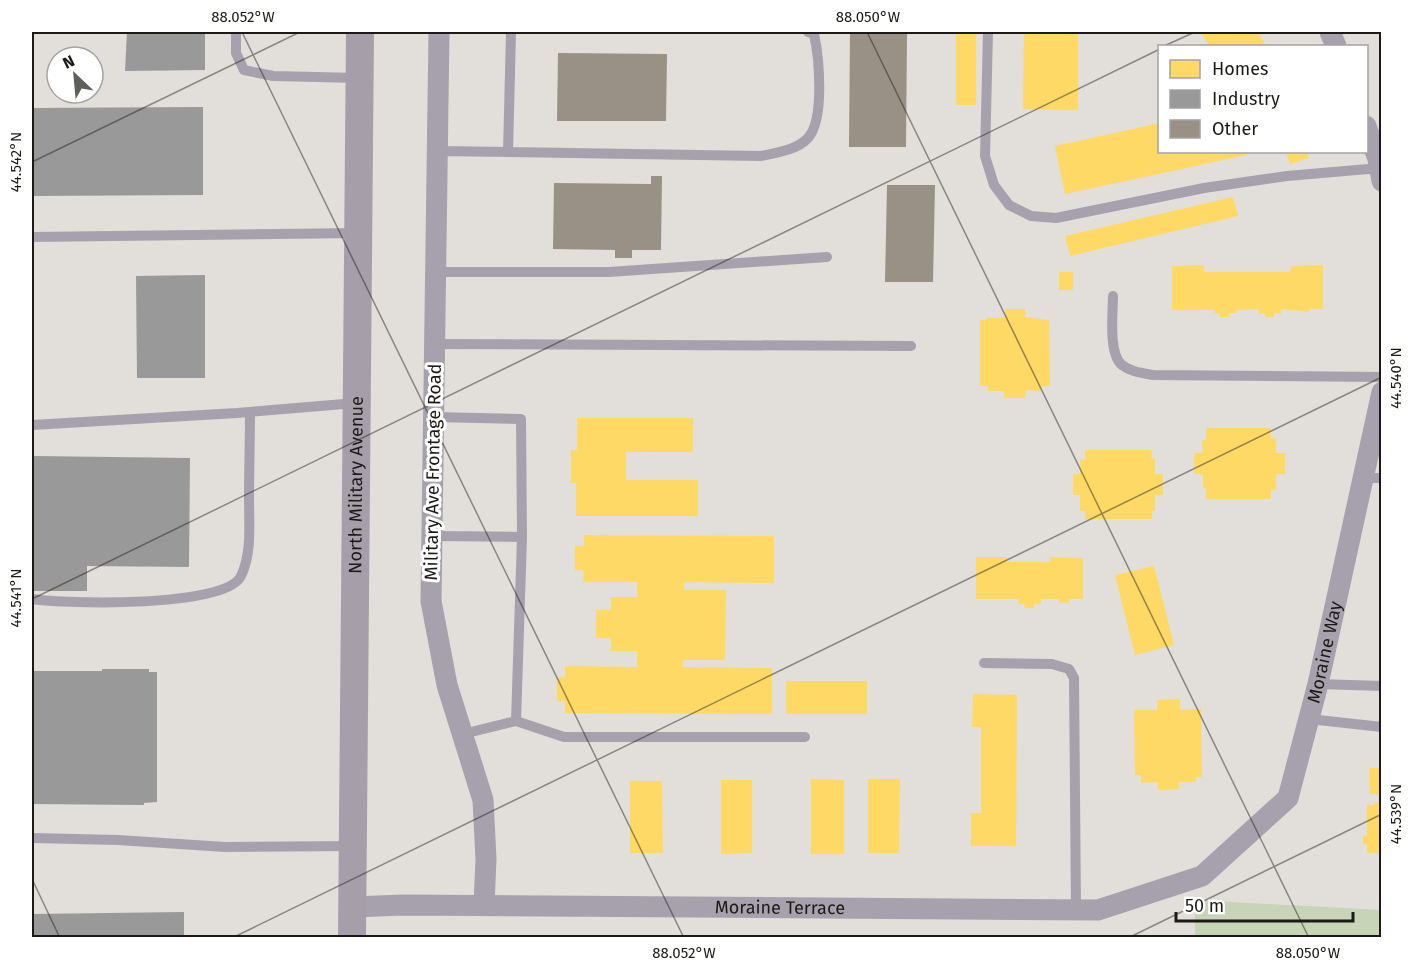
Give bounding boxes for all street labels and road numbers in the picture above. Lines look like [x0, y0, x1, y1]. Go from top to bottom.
street label: Military Ave Frontage Road [420, 363, 446, 581]
street label: North Military Avenue [344, 396, 368, 574]
street label: Moraine Way [1302, 599, 1347, 705]
street label: Moraine Terrace [715, 896, 845, 919]

